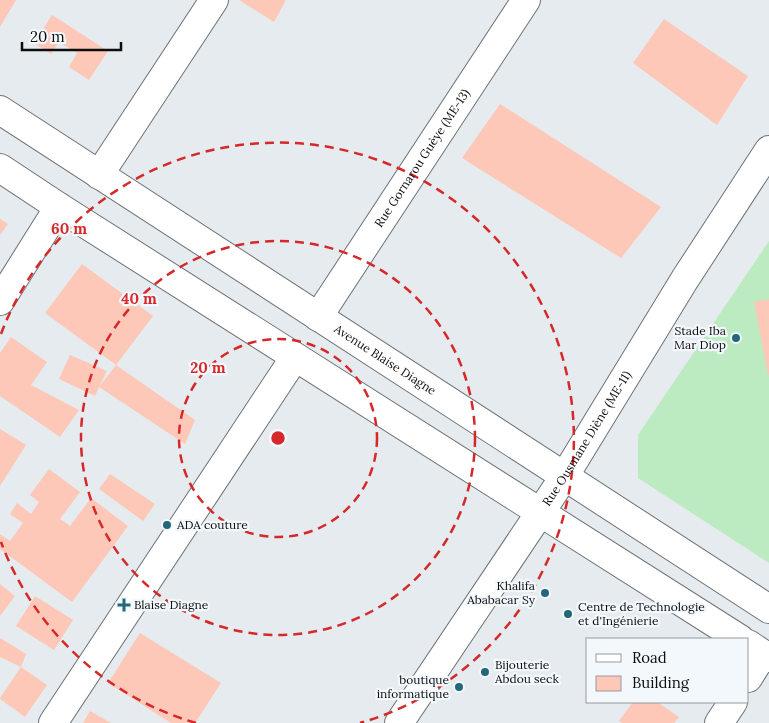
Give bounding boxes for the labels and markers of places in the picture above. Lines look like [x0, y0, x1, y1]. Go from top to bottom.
place label: Stade Iba Mar Diop [674, 323, 726, 352]
marker: Stade Iba Mar Diop [730, 332, 742, 344]
centre of rings [269, 429, 287, 447]
place label: ADA couture [176, 517, 248, 532]
marker: ADA couture [161, 519, 173, 531]
place label: Khalifa Ababacar Sy [466, 578, 536, 607]
marker: Khalifa Ababacar Sy [539, 587, 551, 599]
place label: Blaise Diagne [134, 597, 209, 612]
marker: Blaise Diagne [118, 599, 130, 611]
place label: Centre de Technologie et d'Ingénierie [578, 599, 705, 628]
marker: Centre de Technologie et d'Ingénierie [562, 608, 574, 620]
place label: Bijouterie Abdou seck [494, 657, 559, 686]
marker: Bijouterie Abdou seck [479, 666, 491, 678]
place label: boutique informatique [377, 672, 449, 701]
marker: boutique informatique [453, 681, 465, 693]

